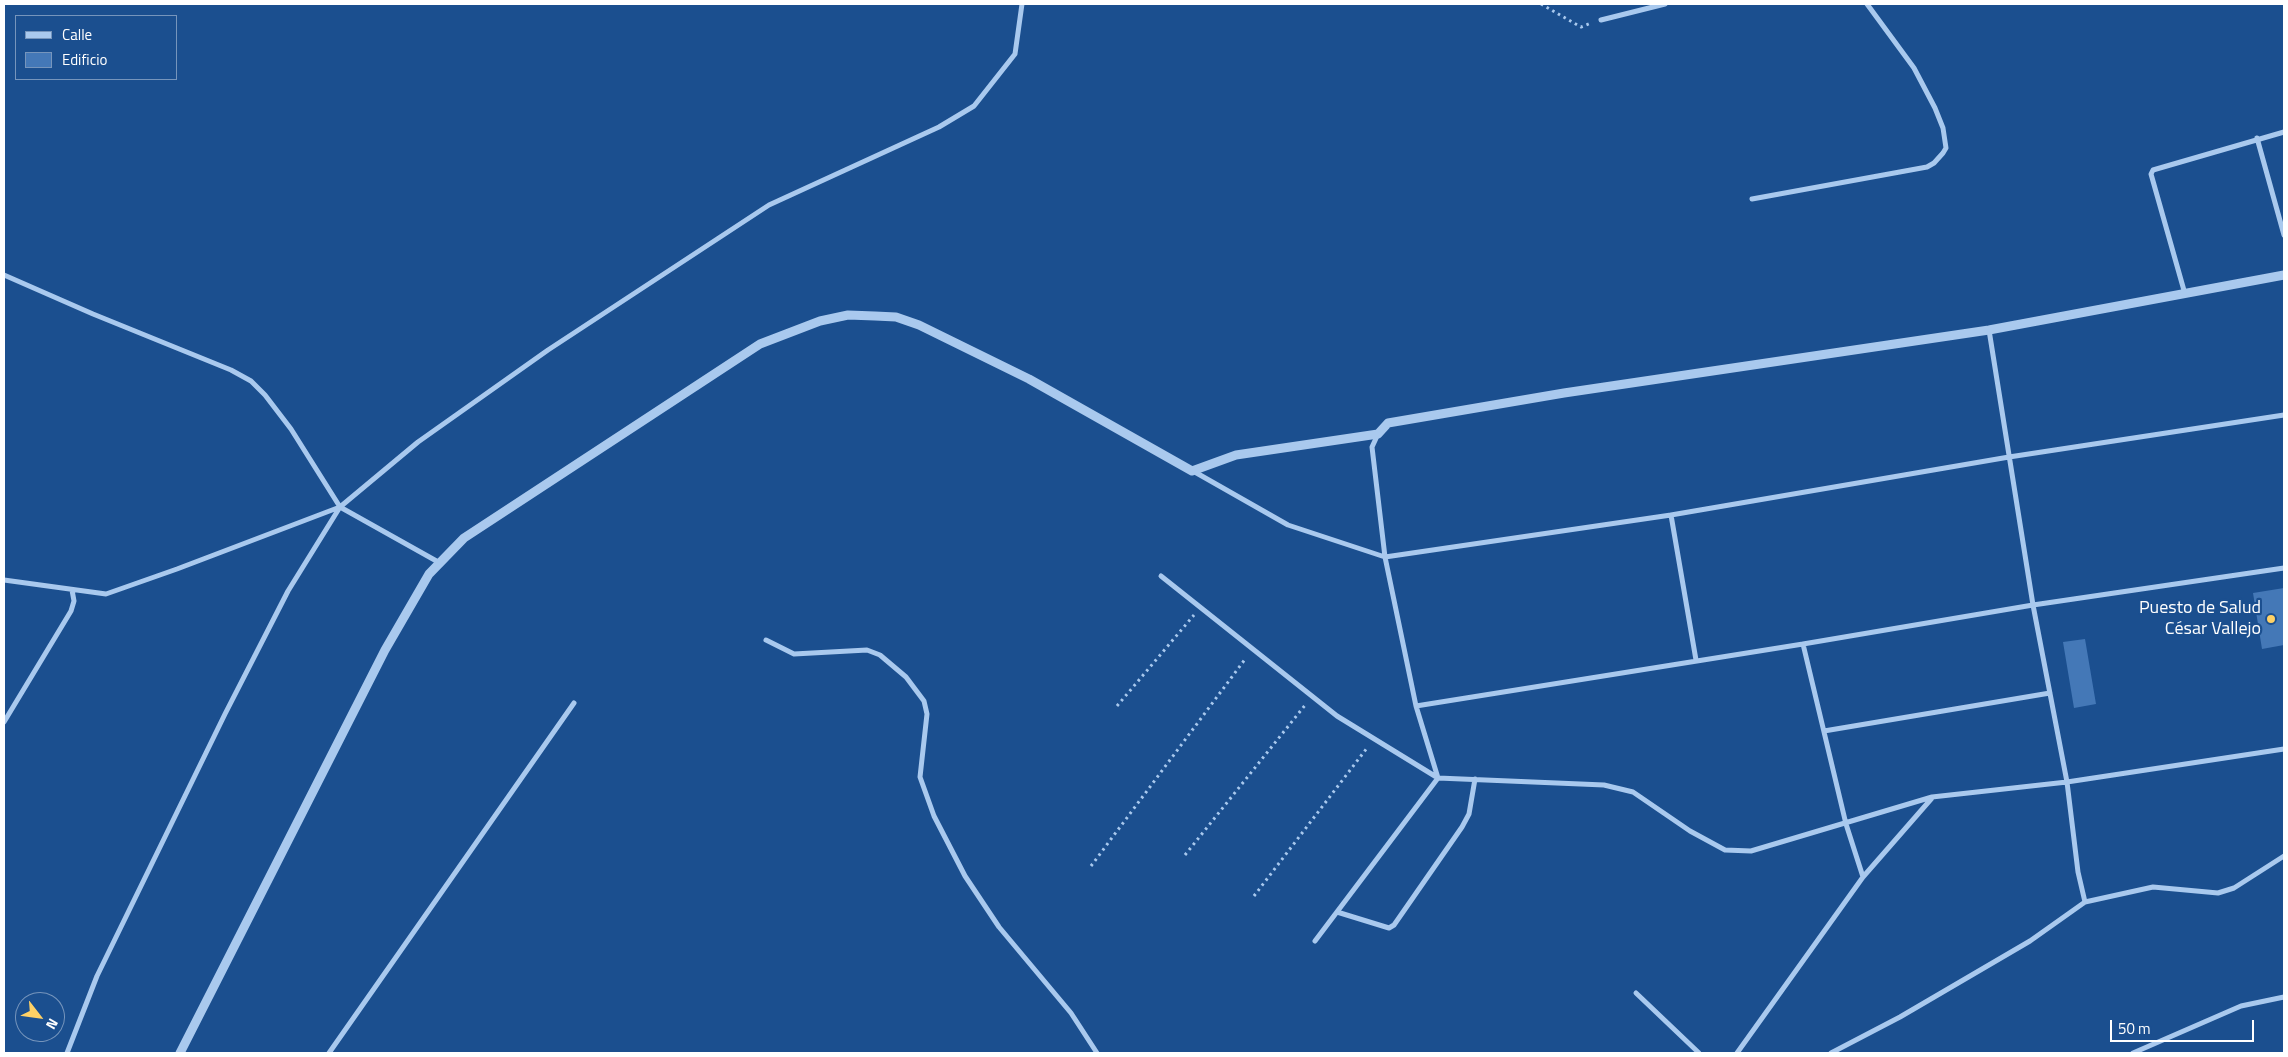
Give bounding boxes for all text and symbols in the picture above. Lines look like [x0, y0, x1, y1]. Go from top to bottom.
legend [15, 15, 178, 80]
text: Calle [62, 23, 92, 46]
text: Edificio [62, 48, 107, 71]
place label: Puesto de Salud César Vallejo [2139, 598, 2261, 640]
marker: Puesto de Salud César Vallejo [2265, 613, 2277, 625]
north arrow [15, 992, 65, 1042]
scale bar [2113, 1010, 2257, 1042]
text: N [41, 1015, 64, 1034]
text: 50 m [2118, 1017, 2151, 1040]

